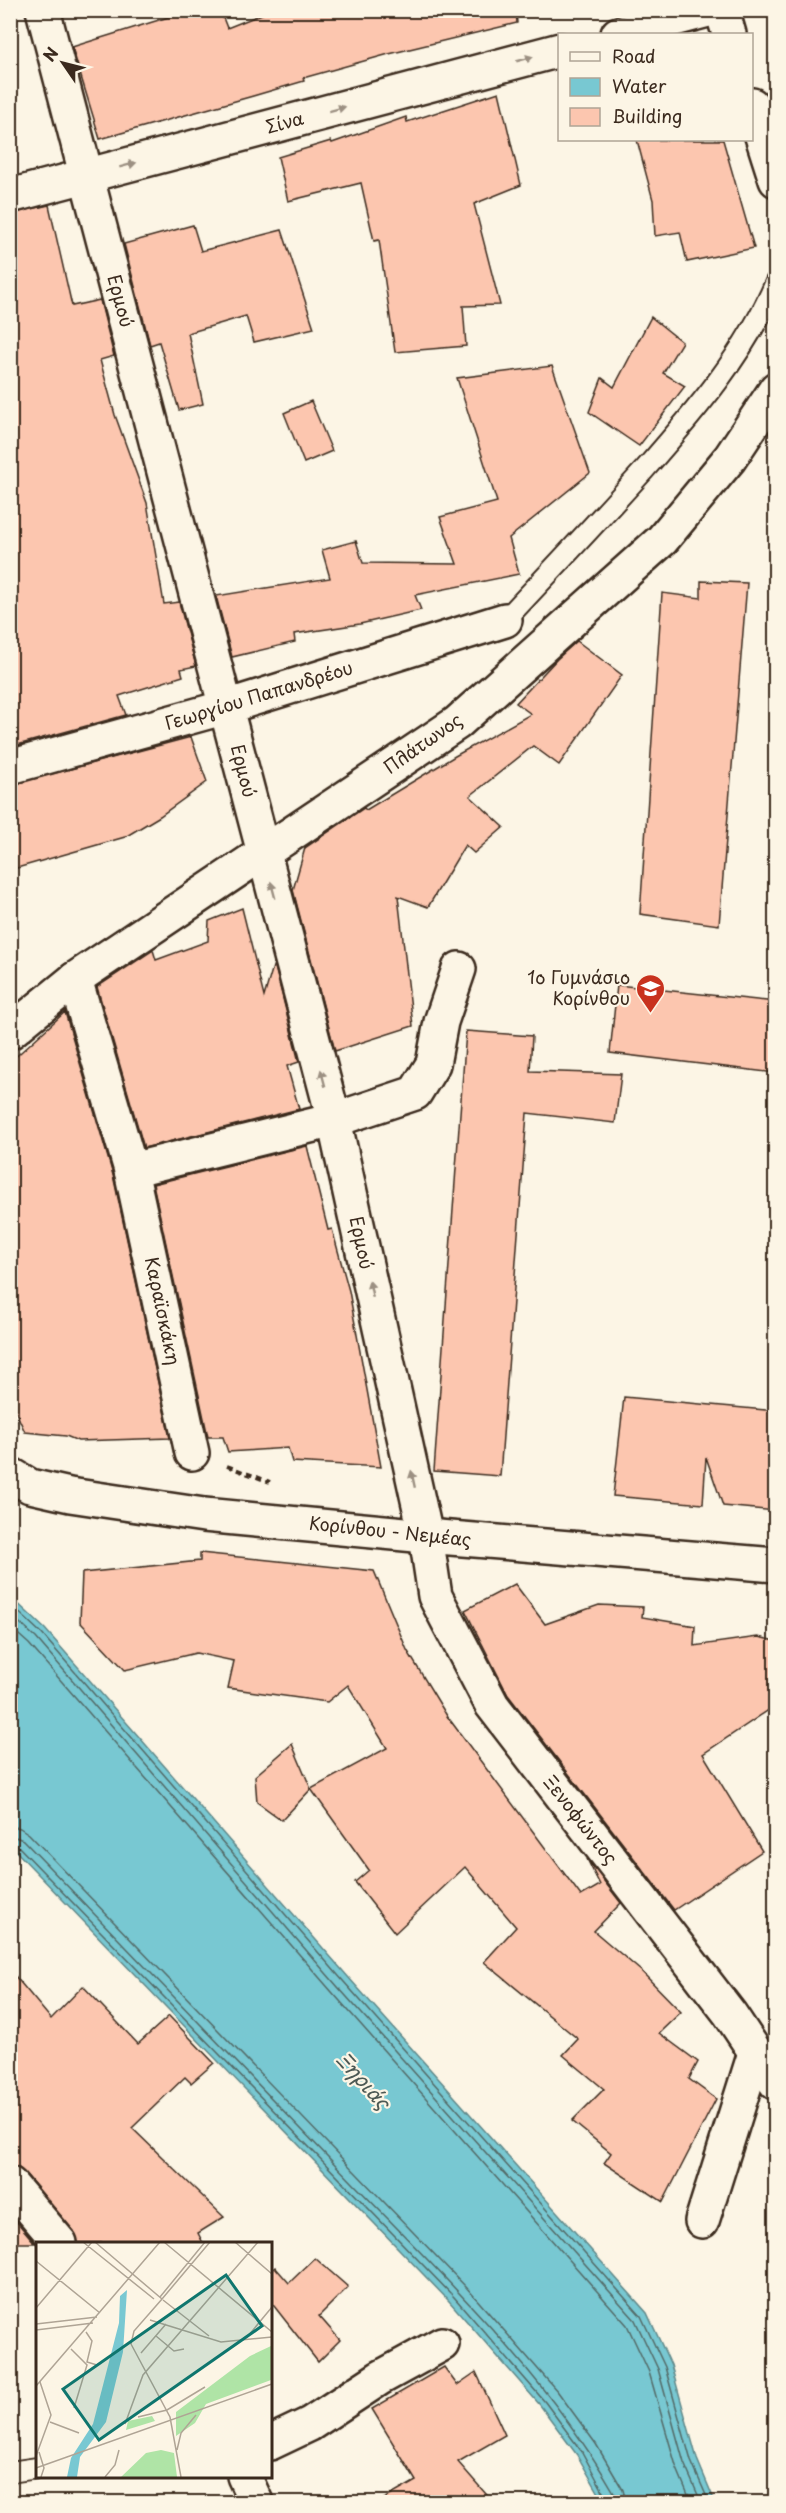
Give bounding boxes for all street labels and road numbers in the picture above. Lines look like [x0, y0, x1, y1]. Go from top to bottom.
street label: Σίνα [263, 104, 307, 140]
street label: Ερμού [101, 271, 141, 330]
street label: Γεωργίου Παπανδρέου [161, 653, 356, 736]
street label: Πλάτωνος [377, 706, 467, 780]
street label: Ερμού [225, 741, 264, 800]
street label: Ερμού [344, 1214, 381, 1272]
street label: Καραϊσκάκη [139, 1254, 188, 1367]
street label: Κορίνθου - Νεμέας [308, 1509, 473, 1552]
street label: Ξενοφώντος [538, 1769, 625, 1869]

